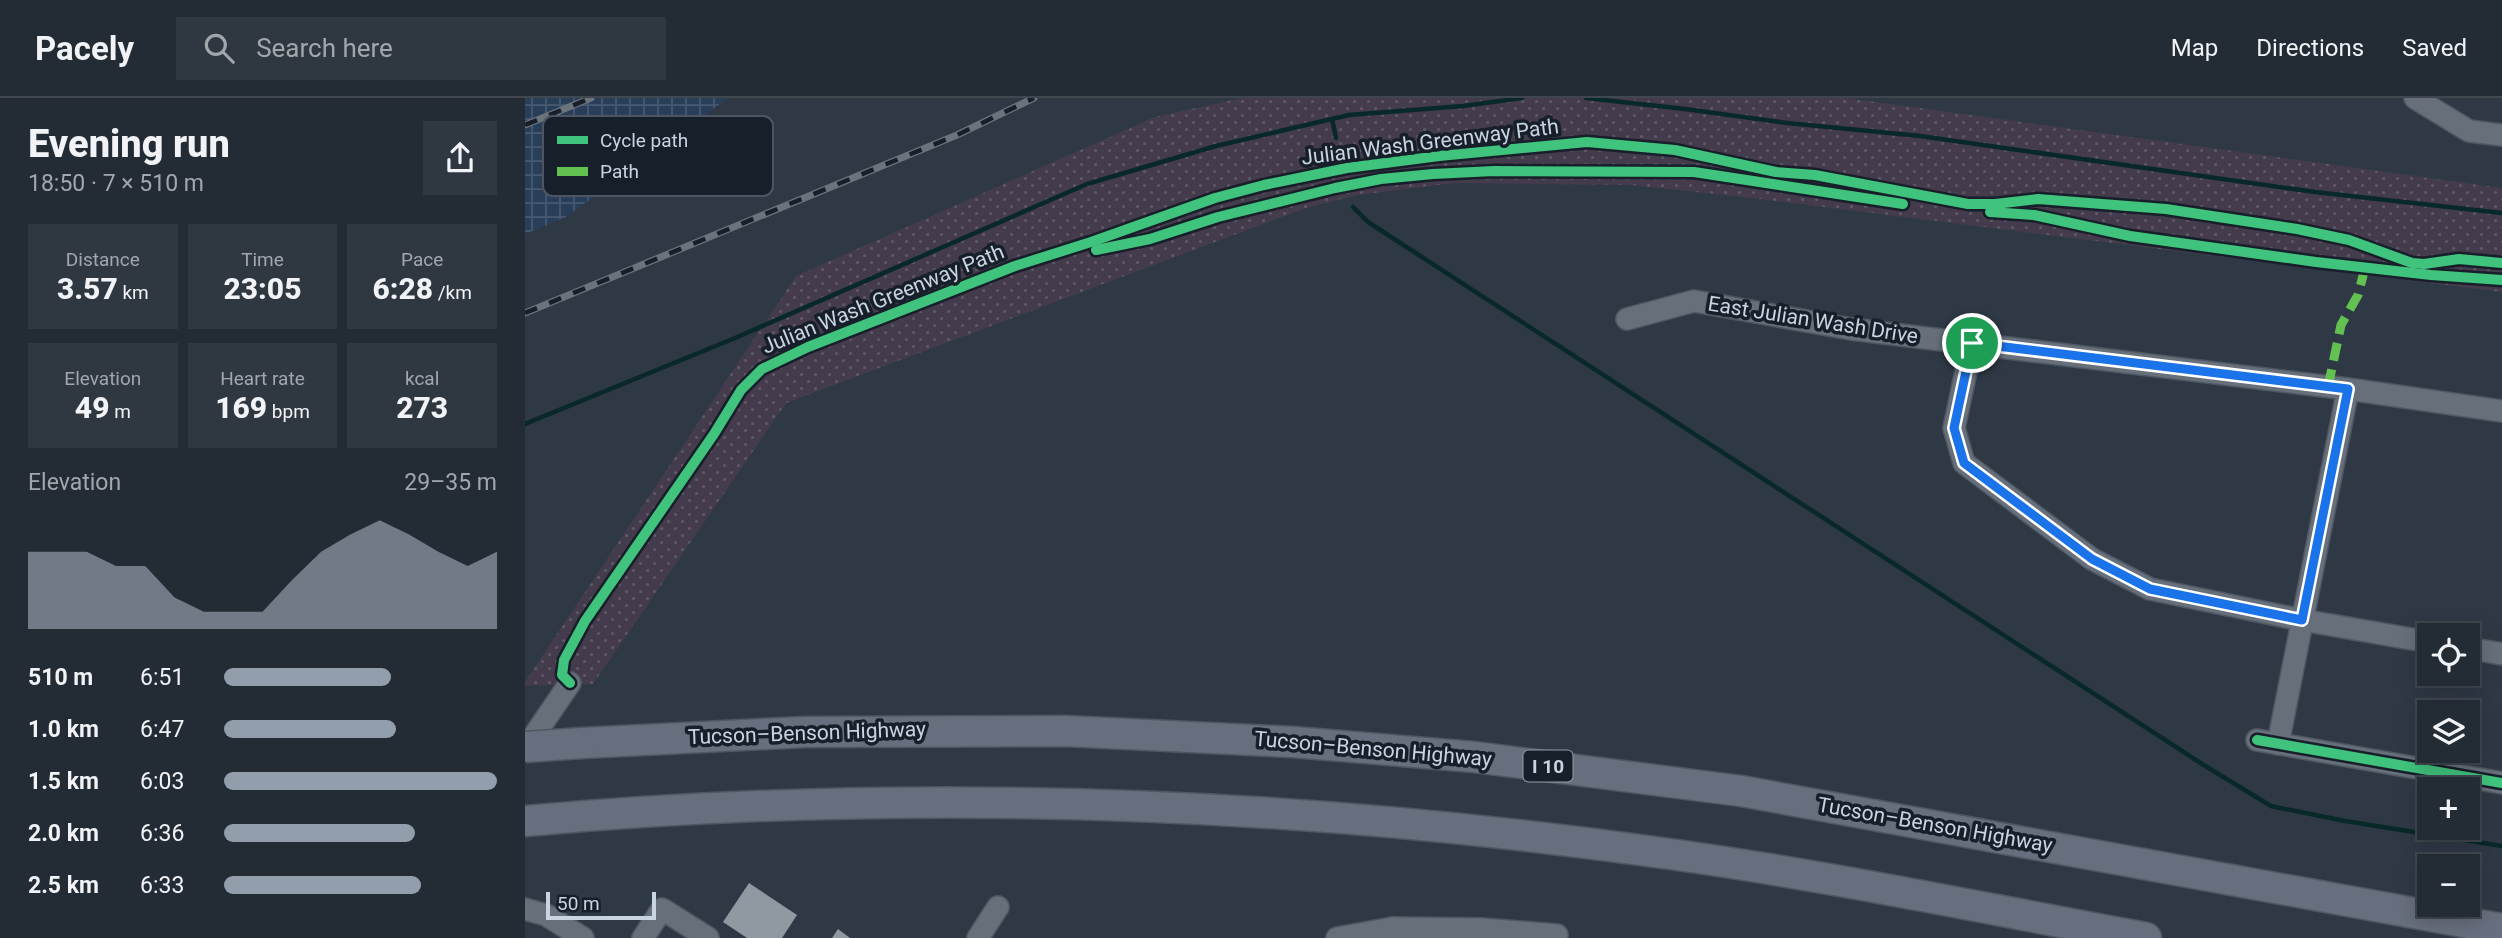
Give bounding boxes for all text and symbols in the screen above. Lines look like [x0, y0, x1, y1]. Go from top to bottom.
search box [176, 17, 666, 80]
text: Pacely [35, 29, 134, 68]
icon: search [200, 29, 238, 67]
text: Search here [256, 33, 393, 63]
text: Map [2171, 34, 2218, 62]
text: Directions [2256, 34, 2364, 62]
text: Saved [2402, 34, 2467, 62]
street label: Julian Wash Greenway Path [1300, 114, 1560, 170]
legend [543, 116, 773, 196]
button: share [423, 121, 497, 195]
text: Evening run [28, 122, 230, 166]
text: Cycle path [600, 129, 688, 152]
text: Path [600, 160, 639, 183]
text: 18:50 · 7 × 510 m [28, 170, 204, 197]
street label: Julian Wash Greenway Path [758, 239, 1008, 359]
text: Distance [66, 248, 140, 271]
text: Time [241, 248, 284, 271]
text: Pace [401, 248, 443, 271]
text: 3.57 [57, 271, 118, 306]
text: 23:05 [224, 271, 301, 306]
text: 6:28 [372, 271, 433, 306]
text: km [118, 281, 149, 304]
text: /km [433, 281, 472, 304]
street label: East Julian Wash Drive [1706, 292, 1920, 348]
pin [1942, 313, 2002, 373]
icon: arrive [1953, 324, 1991, 362]
text: Elevation [64, 367, 141, 390]
text: Heart rate [220, 367, 305, 390]
text: kcal [405, 367, 439, 390]
text: 49 [75, 390, 109, 425]
text: 169 [215, 390, 267, 425]
text: 273 [396, 390, 448, 425]
text: m [109, 400, 131, 423]
text: bpm [267, 400, 310, 423]
text: Elevation [28, 469, 121, 496]
text: 29–35 m [404, 469, 497, 496]
map controls [2417, 623, 2480, 917]
button: locate [2417, 623, 2480, 686]
text: 510 m [28, 664, 93, 691]
text: 6:51 [140, 664, 184, 691]
button: layers [2417, 700, 2480, 763]
text: 1.0 km [28, 716, 99, 743]
text: 6:47 [140, 716, 184, 743]
street label: Tucson–Benson Highway [688, 717, 926, 749]
street label: Tucson–Benson Highway [1253, 727, 1493, 771]
road number: I 10 [1523, 750, 1573, 782]
text: 1.5 km [28, 768, 99, 795]
text: 6:03 [140, 768, 184, 795]
button: + [2417, 777, 2480, 840]
street label: Tucson–Benson Highway [1816, 793, 2054, 858]
text: 2.0 km [28, 820, 99, 847]
text: 6:36 [140, 820, 184, 847]
button: − [2417, 854, 2480, 917]
text: 2.5 km [28, 872, 99, 899]
text: 6:33 [140, 872, 184, 899]
scale bar [546, 889, 656, 921]
text: 50 m [557, 892, 600, 915]

